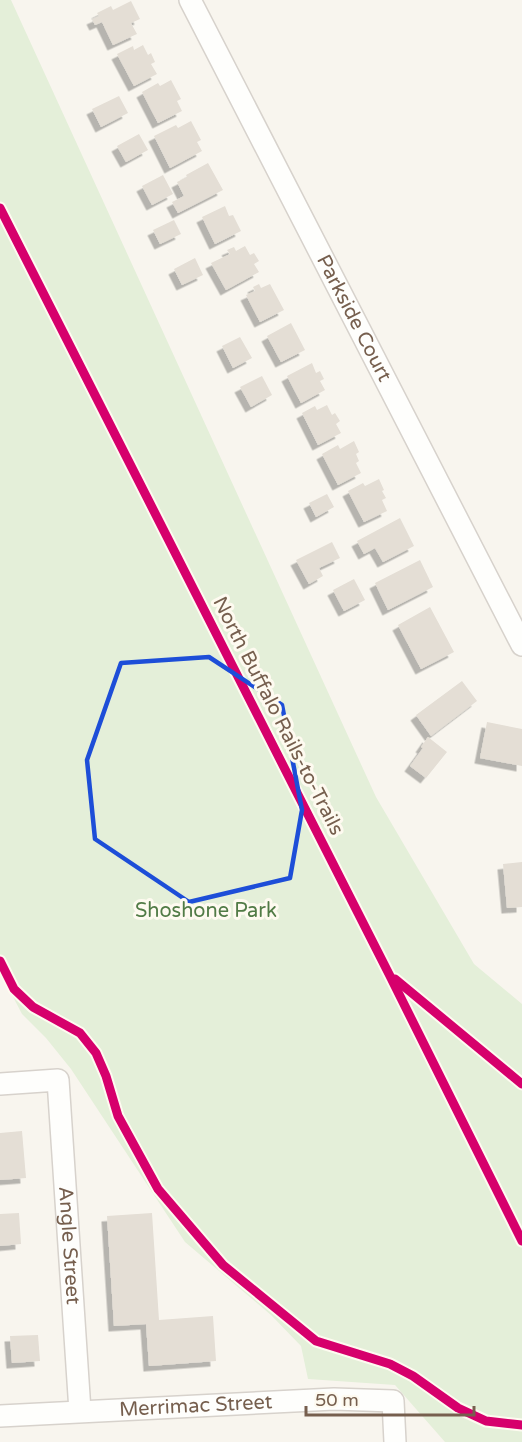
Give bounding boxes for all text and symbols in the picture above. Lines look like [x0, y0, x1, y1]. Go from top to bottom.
street label: Parkside Court [311, 251, 397, 386]
street label: North Buffalo Rails-to-Trails [207, 593, 349, 839]
park label: Shoshone Park [135, 899, 277, 923]
street label: Angle Street [53, 1186, 85, 1306]
scale bar [306, 1379, 474, 1417]
text: 50 m [315, 1389, 359, 1411]
street label: Merrimac Street [119, 1390, 273, 1422]

